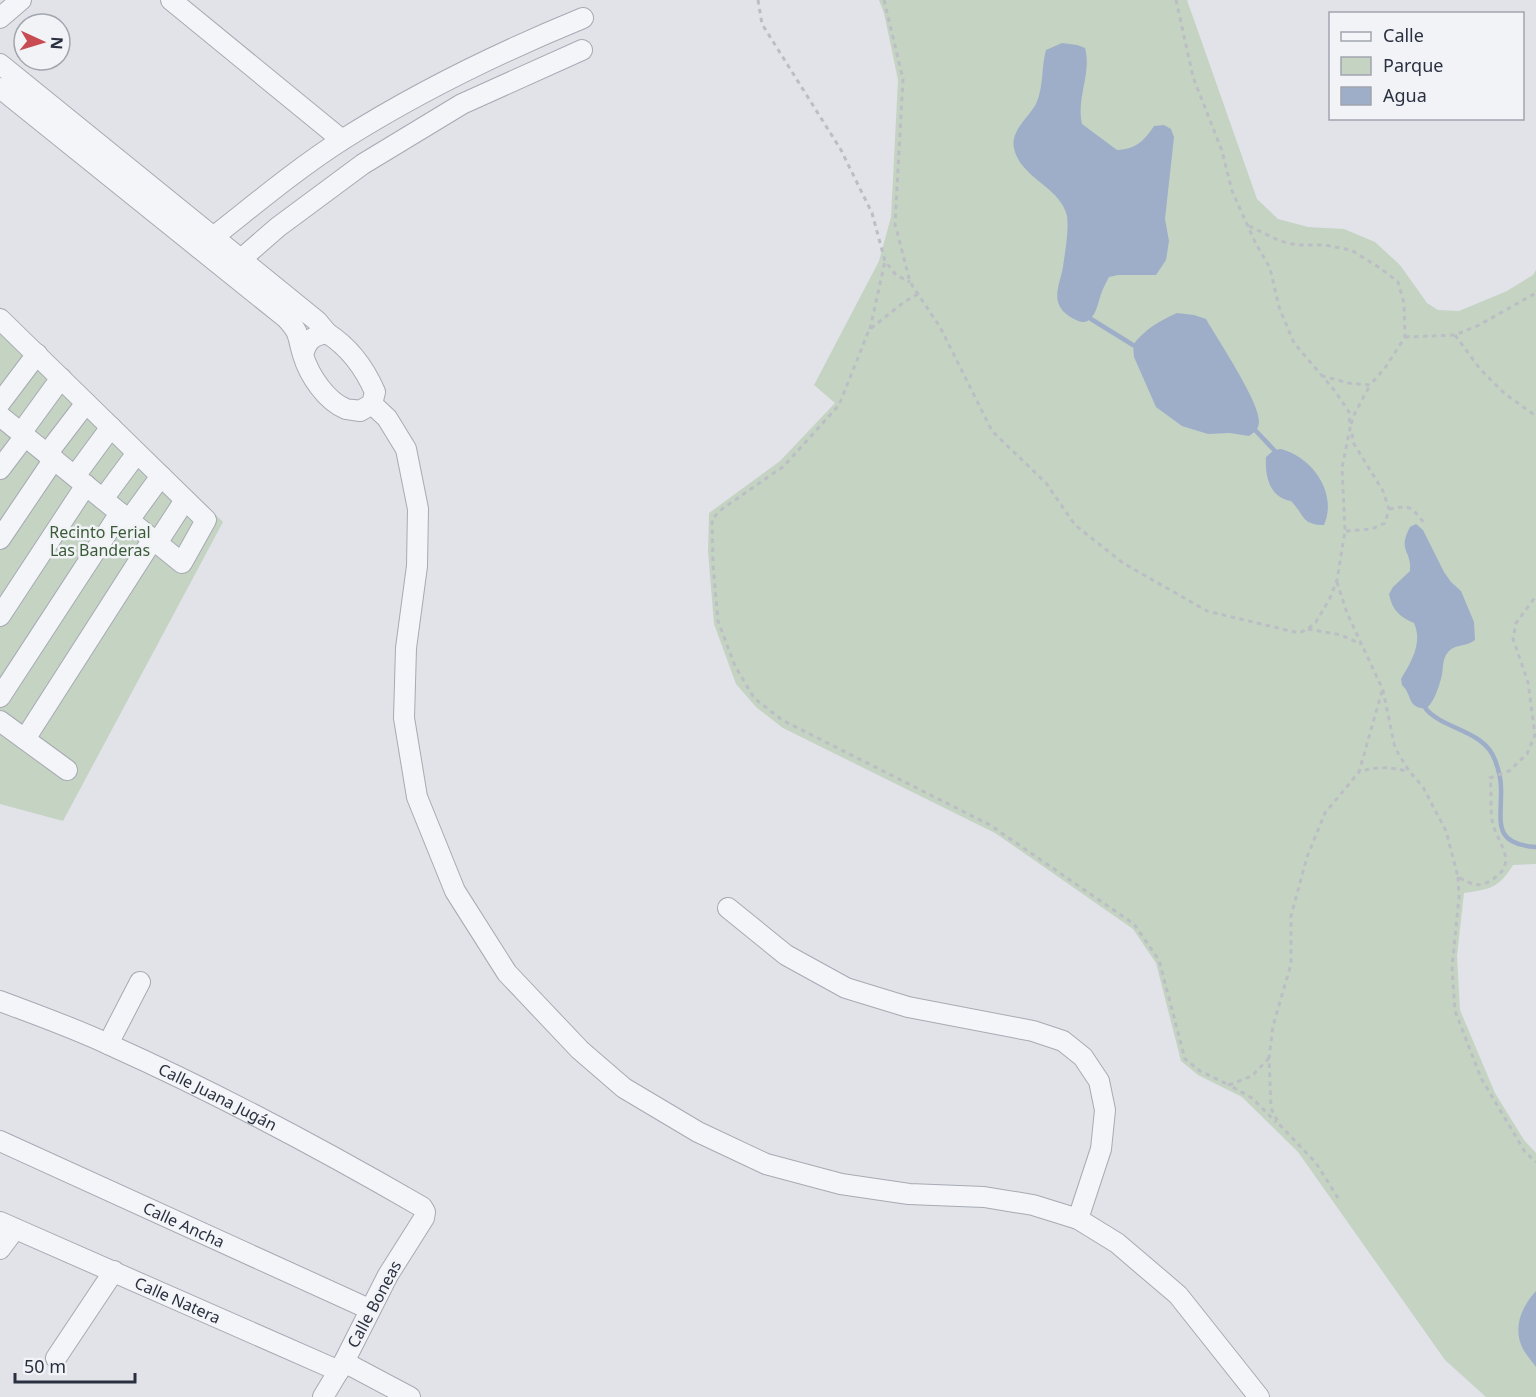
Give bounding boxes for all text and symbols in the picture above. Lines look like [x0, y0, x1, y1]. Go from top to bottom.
north arrow [12, 12, 72, 72]
legend [1329, 12, 1524, 120]
text: Calle [1383, 23, 1424, 47]
text: N [46, 36, 68, 50]
text: Parque [1383, 53, 1443, 77]
text: Agua [1383, 83, 1427, 107]
park label: Recinto Ferial Las Banderas [49, 521, 151, 561]
street label: Calle Juana Jugán [155, 1058, 281, 1136]
street label: Calle Ancha [140, 1197, 228, 1253]
street label: Calle Boneas [342, 1256, 406, 1352]
street label: Calle Natera [131, 1272, 224, 1329]
scale bar [15, 1346, 135, 1384]
text: 50 m [24, 1354, 66, 1378]

